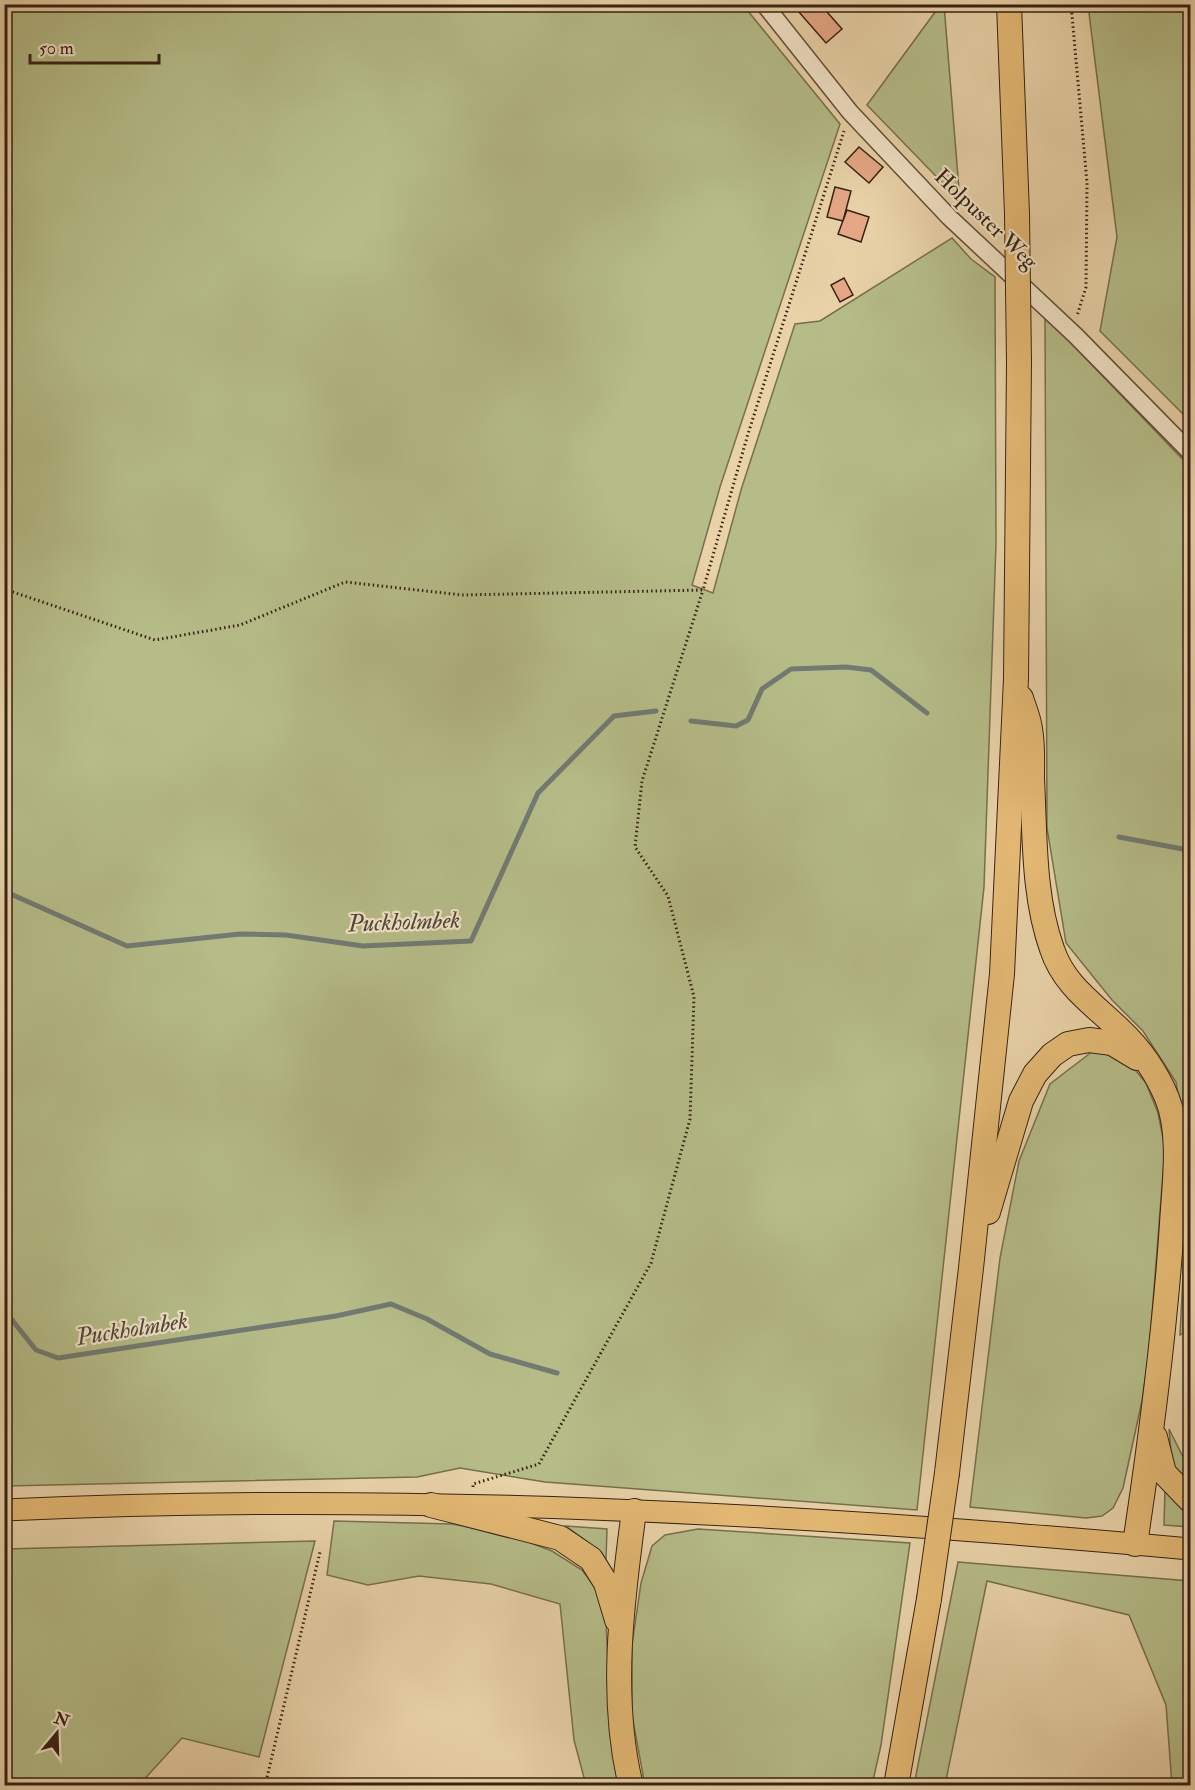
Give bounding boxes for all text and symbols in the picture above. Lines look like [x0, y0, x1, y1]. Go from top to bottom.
scale bar [30, 27, 159, 65]
text: 50 m [39, 37, 74, 60]
street label: Holpuster Weg [928, 163, 1045, 277]
water label: Puckholmbek [346, 905, 461, 939]
water label: Puckholmbek [73, 1305, 190, 1353]
north arrow [27, 1703, 87, 1763]
text: N [51, 1708, 72, 1732]

